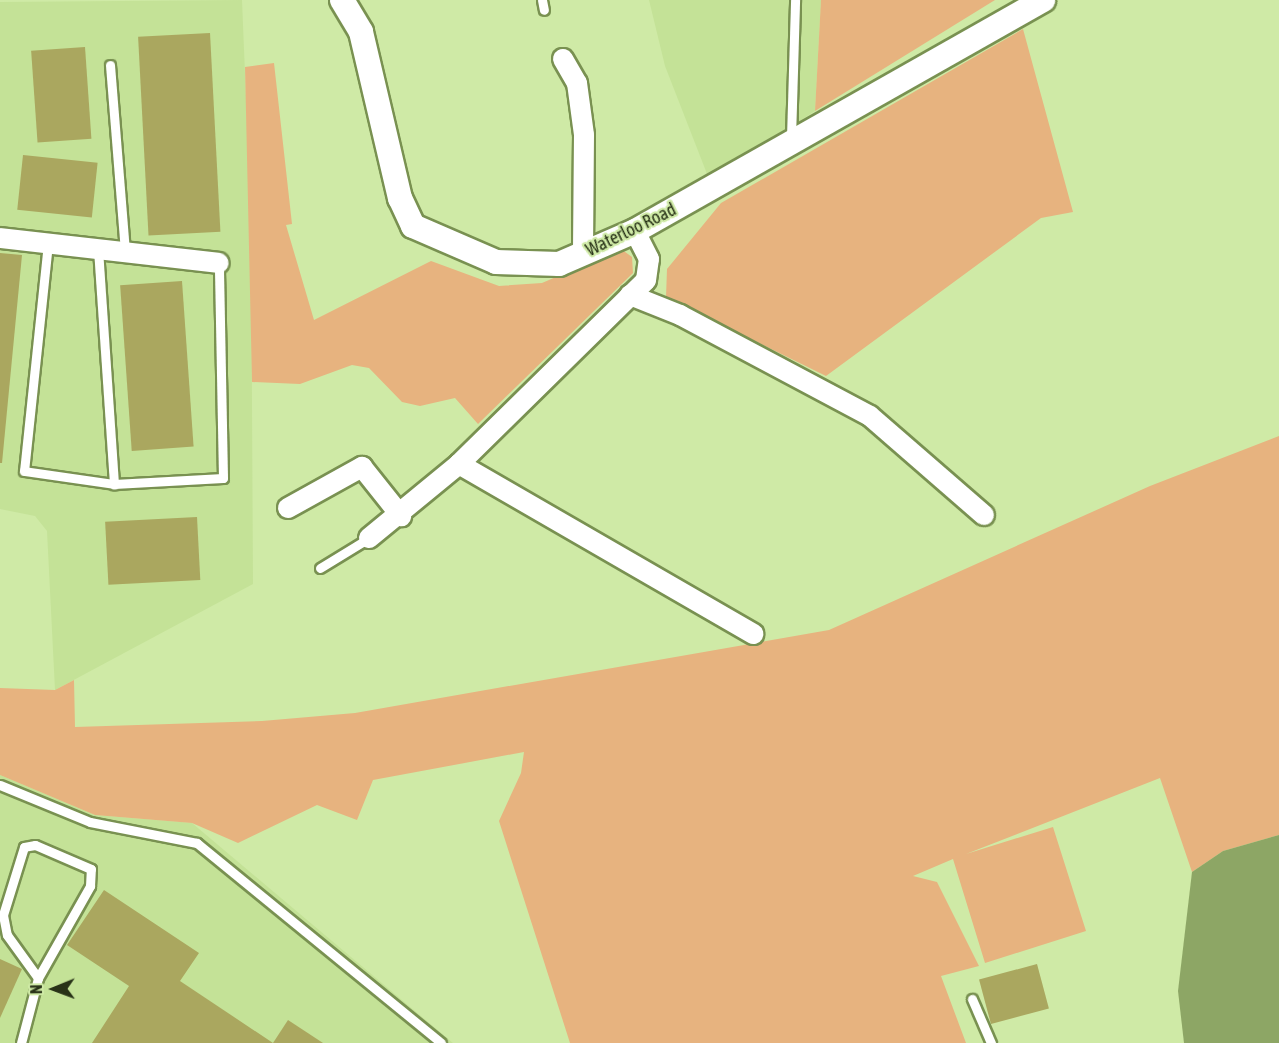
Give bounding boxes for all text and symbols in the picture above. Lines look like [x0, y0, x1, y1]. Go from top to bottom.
street label: Waterloo Road [582, 199, 680, 261]
north arrow [24, 959, 84, 1019]
text: N [27, 984, 45, 994]

